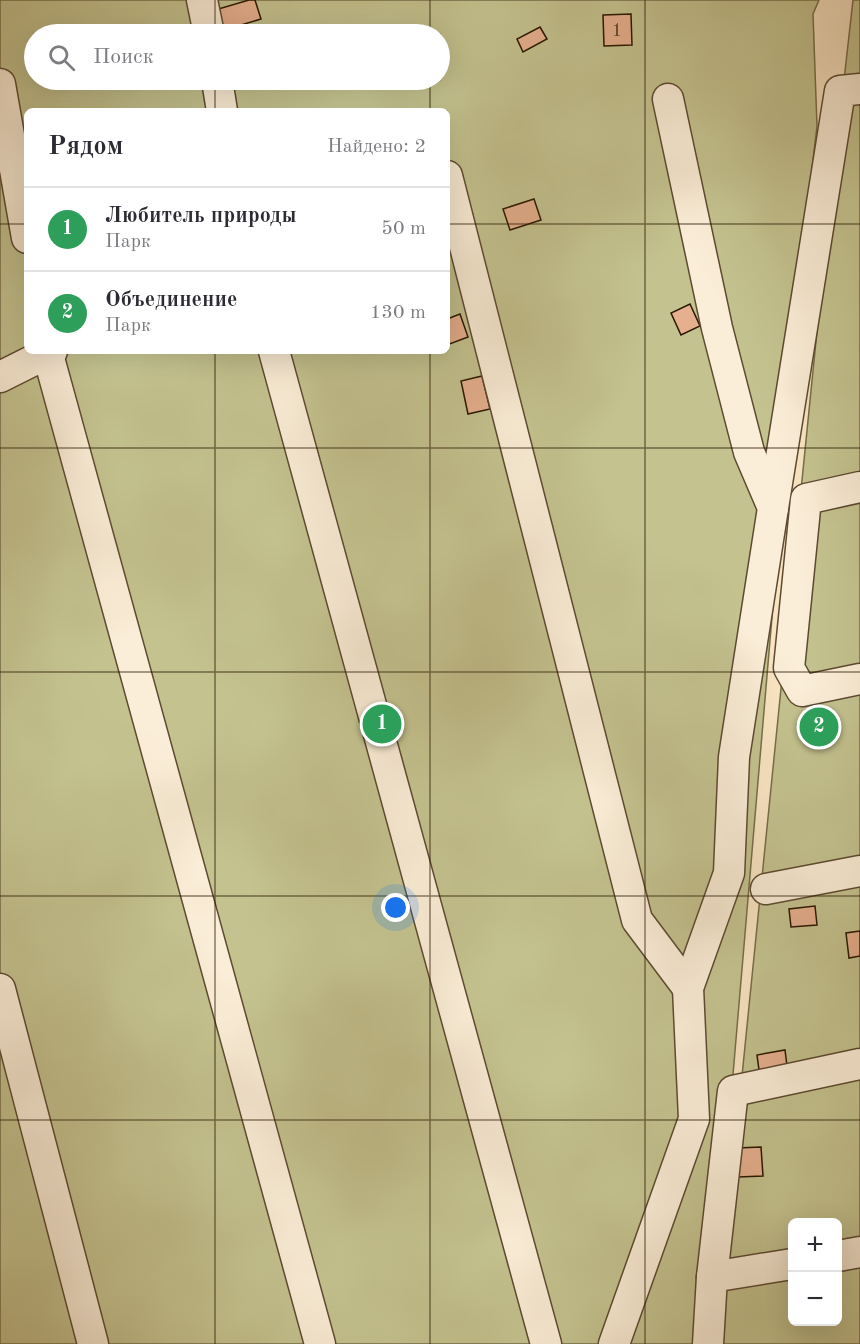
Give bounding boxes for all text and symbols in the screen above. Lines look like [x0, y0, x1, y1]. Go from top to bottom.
house number: 1 [612, 22, 622, 40]
search box [24, 24, 450, 90]
icon: search [45, 41, 78, 74]
text: Поиск [93, 46, 154, 68]
text: Рядом [48, 134, 123, 160]
text: Найдено: 2 [327, 137, 426, 157]
text: Любитель природы [105, 205, 296, 227]
text: 1 [62, 219, 73, 239]
text: 50 m [381, 219, 426, 239]
text: Парк [105, 232, 151, 252]
text: Объединение [105, 289, 237, 311]
text: 2 [62, 303, 73, 323]
text: 130 m [370, 303, 426, 323]
text: Парк [105, 316, 151, 336]
pin: 1 [362, 702, 401, 746]
pin: 2 [800, 704, 838, 750]
your location [381, 893, 410, 922]
map controls [788, 1218, 842, 1326]
button: + [788, 1218, 842, 1272]
button: − [788, 1272, 842, 1326]

